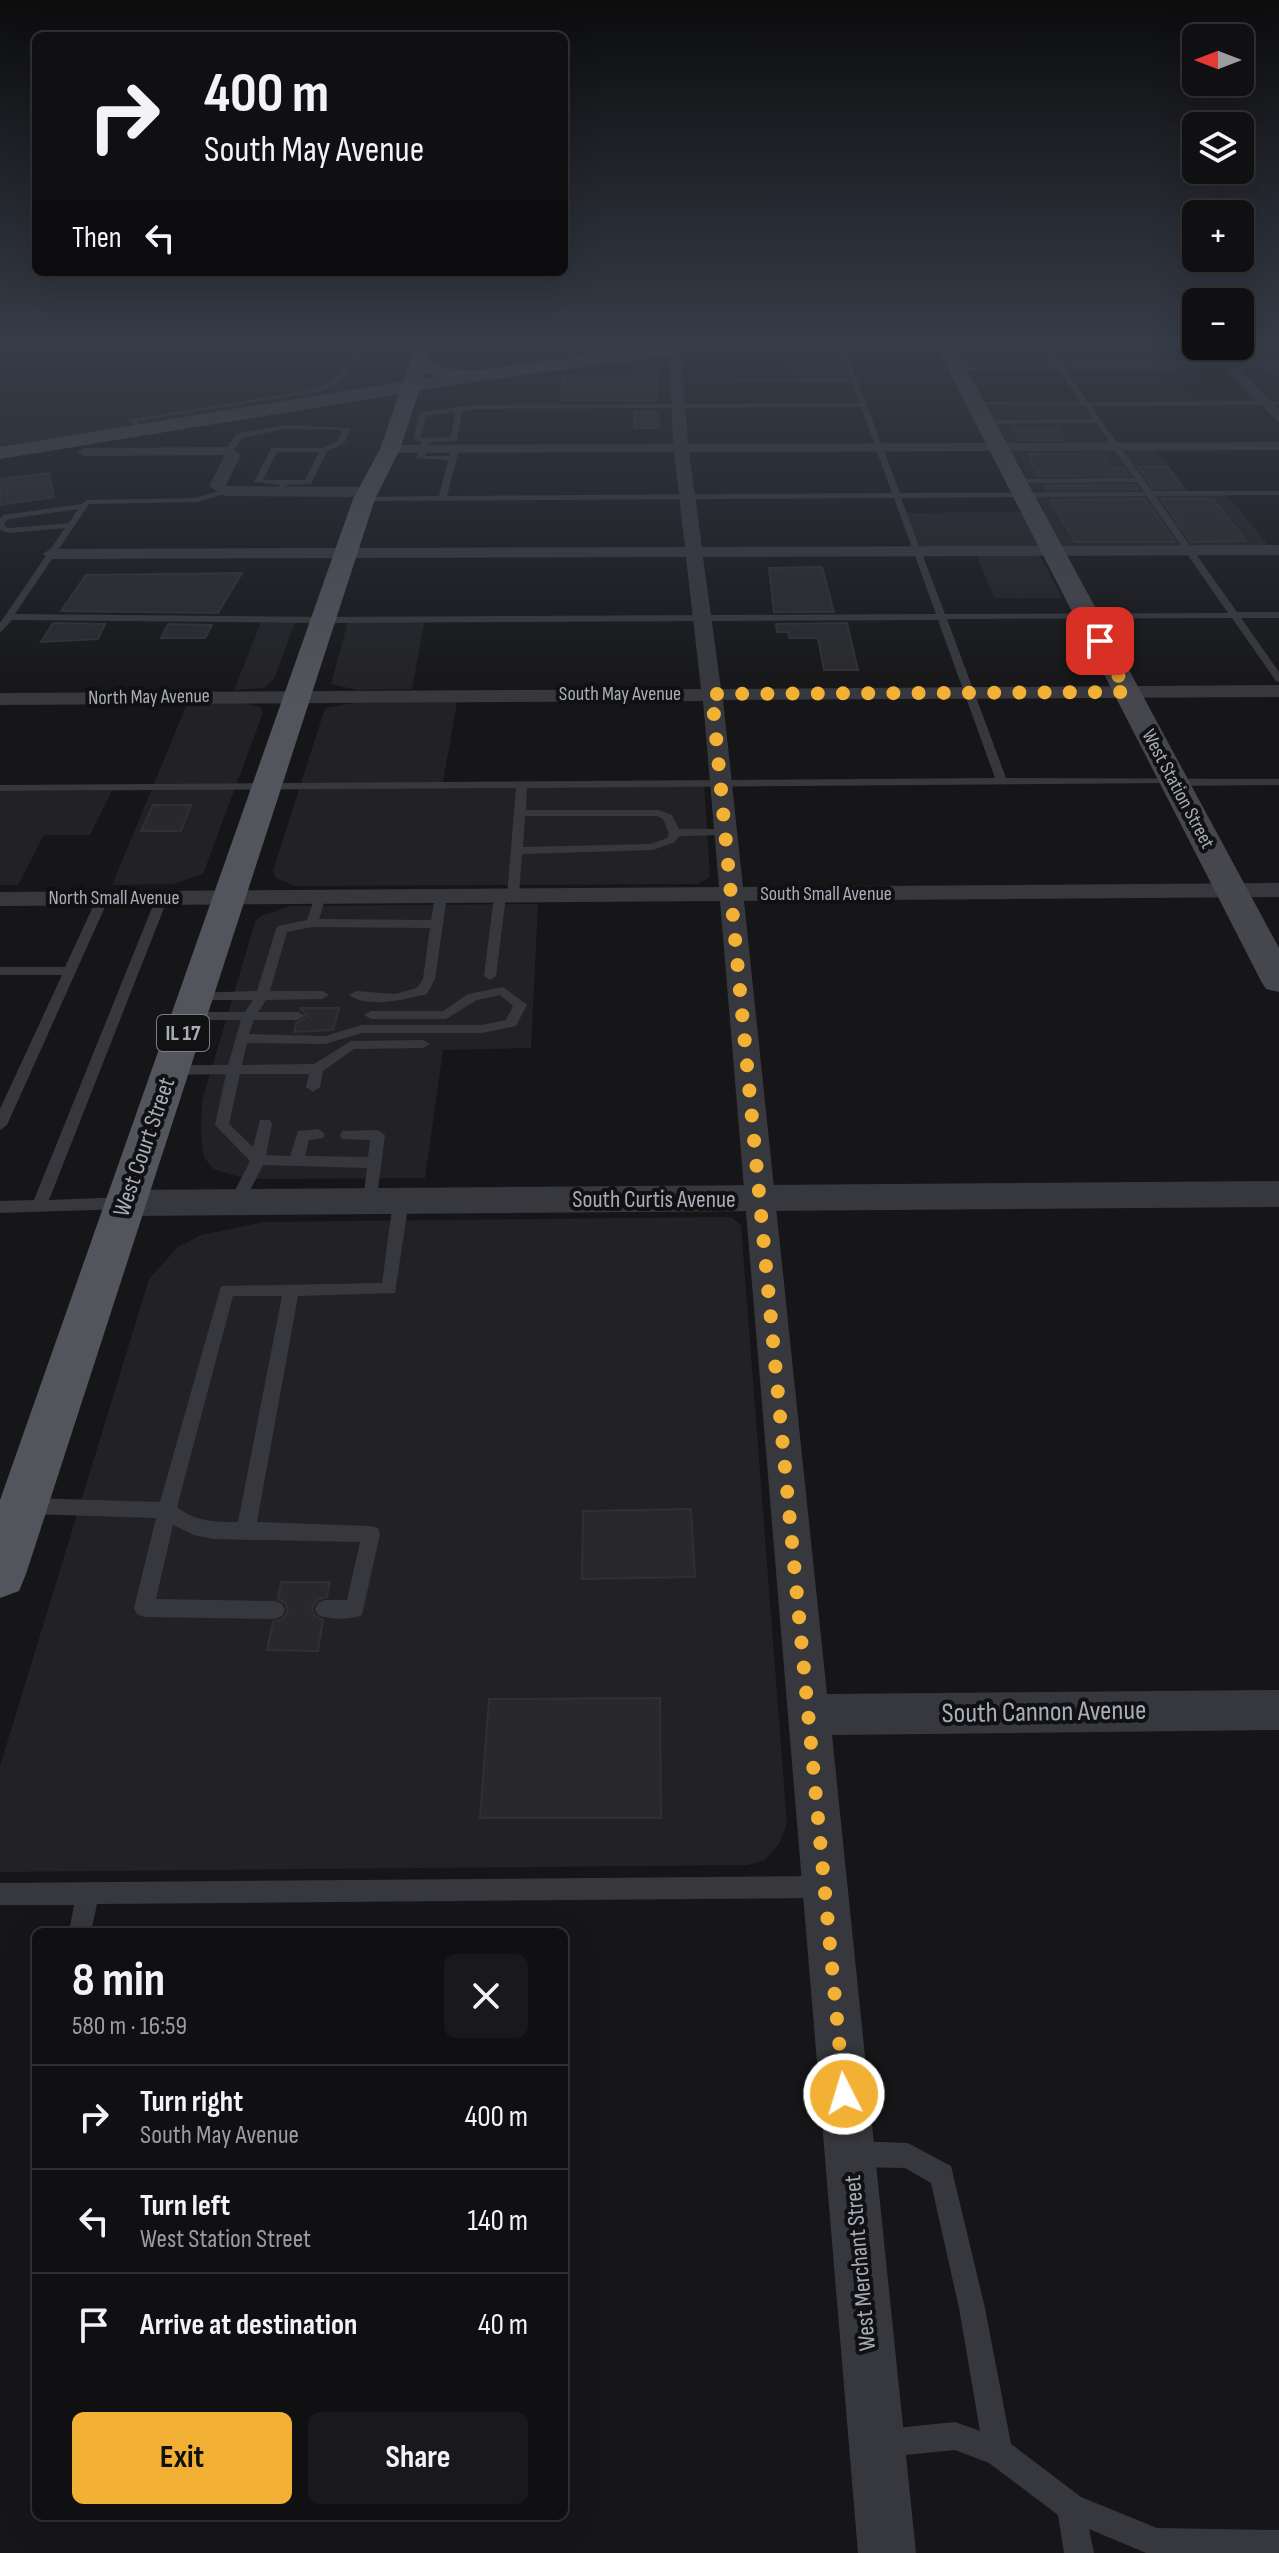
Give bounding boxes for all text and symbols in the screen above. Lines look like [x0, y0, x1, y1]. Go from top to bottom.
north arrow [1182, 24, 1254, 96]
map controls [1182, 24, 1254, 360]
text: 400 m [204, 61, 329, 128]
icon: right [72, 64, 176, 168]
button: layers [1182, 112, 1254, 184]
text: South May Avenue [204, 129, 424, 172]
button: + [1182, 200, 1254, 272]
icon: left [138, 216, 182, 260]
text: Then [72, 220, 122, 256]
button: − [1182, 288, 1254, 360]
pin [1066, 607, 1134, 675]
icon: arrive [1078, 619, 1122, 663]
street label: South May Avenue [559, 682, 681, 706]
street label: North May Avenue [88, 684, 210, 710]
street label: West Station Street [1137, 725, 1219, 853]
street label: South Small Avenue [760, 882, 892, 906]
street label: North Small Avenue [49, 886, 179, 910]
road number: IL 17 [157, 1015, 209, 1051]
street label: West Court Street [107, 1074, 181, 1220]
street label: South Curtis Avenue [572, 1185, 736, 1214]
street label: South Cannon Avenue [941, 1694, 1147, 1730]
text: 8 min [72, 1952, 165, 2009]
button: close [444, 1954, 528, 2038]
text: 580 m · 16:59 [72, 2011, 187, 2042]
position arrow [802, 2052, 886, 2136]
text: Turn right [140, 2084, 243, 2120]
icon: right [72, 2095, 116, 2139]
text: 400 m [465, 2099, 528, 2135]
text: South May Avenue [140, 2120, 299, 2151]
street label: West Merchant Street [838, 2174, 882, 2352]
text: Turn left [140, 2188, 230, 2224]
icon: left [72, 2199, 116, 2243]
text: 140 m [468, 2203, 528, 2239]
text: West Station Street [140, 2224, 311, 2255]
icon: arrive [72, 2303, 116, 2347]
text: Arrive at destination [140, 2307, 357, 2343]
text: 40 m [478, 2307, 528, 2343]
button: Exit [72, 2412, 292, 2504]
button: Share [308, 2412, 528, 2504]

